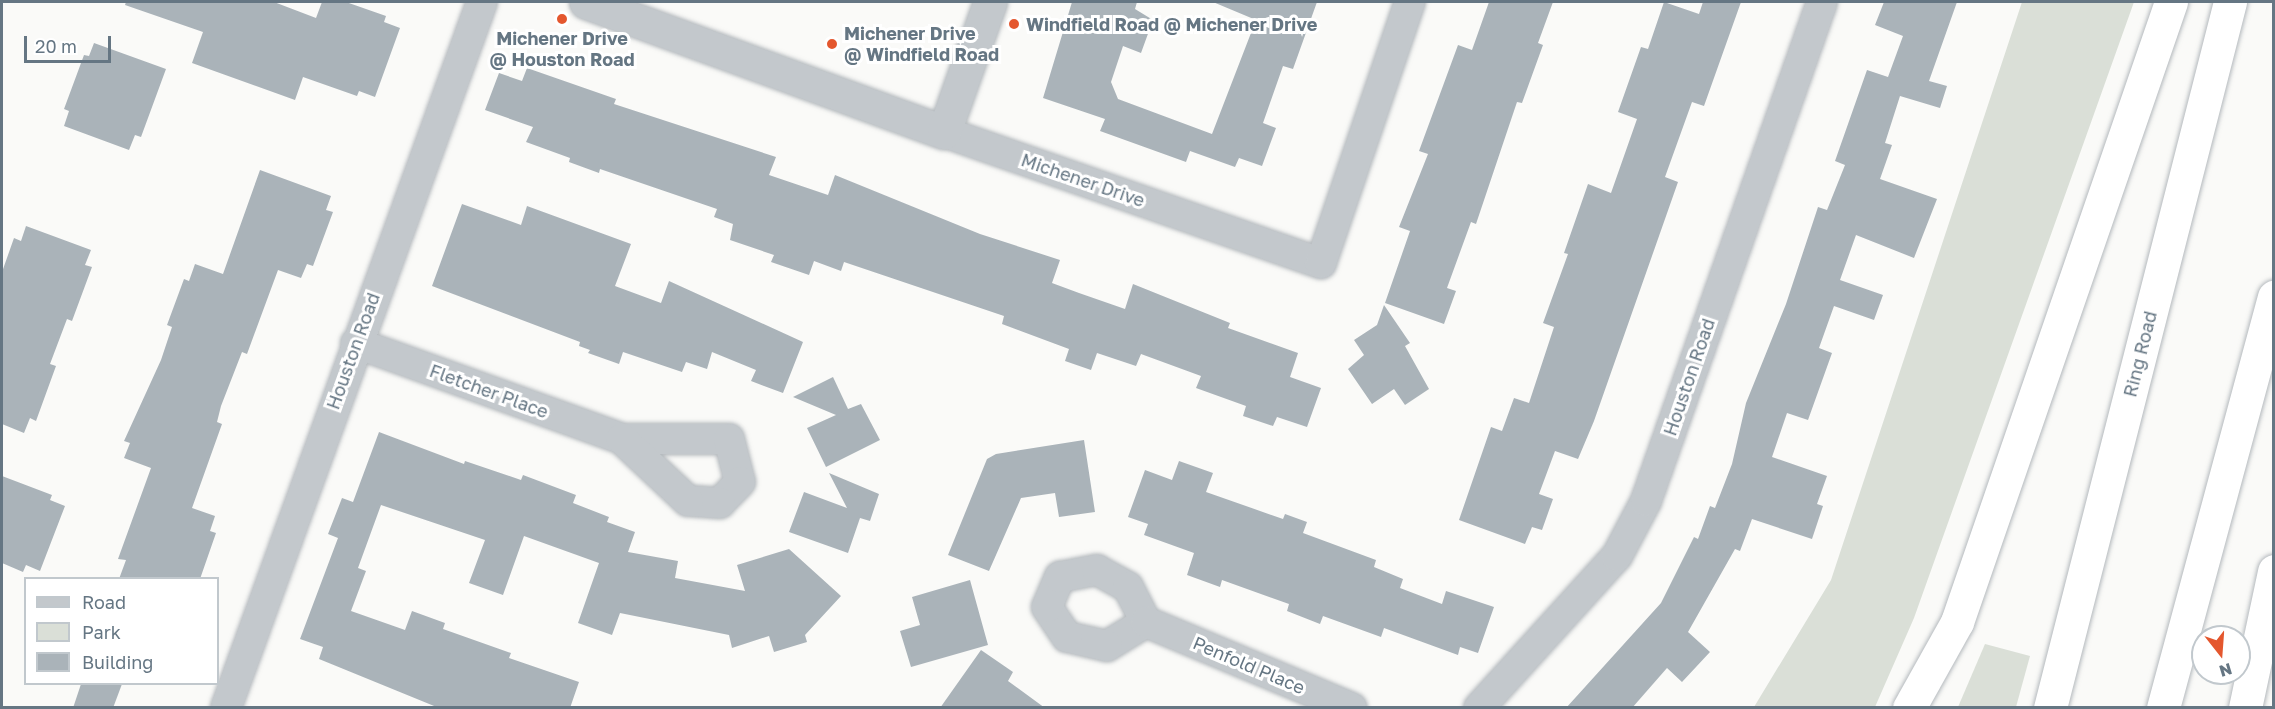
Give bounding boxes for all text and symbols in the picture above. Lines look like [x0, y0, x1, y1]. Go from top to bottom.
marker: Michener Drive @ Houston Road [555, 12, 569, 26]
place label: Windfield Road @ Michener Drive [1026, 13, 1317, 35]
marker: Windfield Road @ Michener Drive [1007, 17, 1021, 31]
place label: Michener Drive @ Windfield Road [844, 23, 999, 66]
scale bar [27, 24, 114, 62]
place label: Michener Drive @ Houston Road [489, 28, 635, 70]
text: 20 m [35, 35, 77, 57]
marker: Michener Drive @ Windfield Road [825, 37, 839, 51]
street label: Michener Drive [1018, 149, 1148, 211]
street label: Houston Road [322, 290, 384, 412]
street label: Ring Road [2119, 309, 2161, 399]
street label: Houston Road [1659, 316, 1719, 438]
street label: Fletcher Place [427, 360, 551, 422]
legend [24, 577, 219, 685]
text: Road [82, 591, 126, 613]
text: Park [82, 621, 121, 643]
north arrow [2191, 625, 2251, 685]
street label: Penfold Place [1190, 632, 1308, 698]
text: Building [82, 651, 153, 673]
text: N [2217, 659, 2234, 682]

